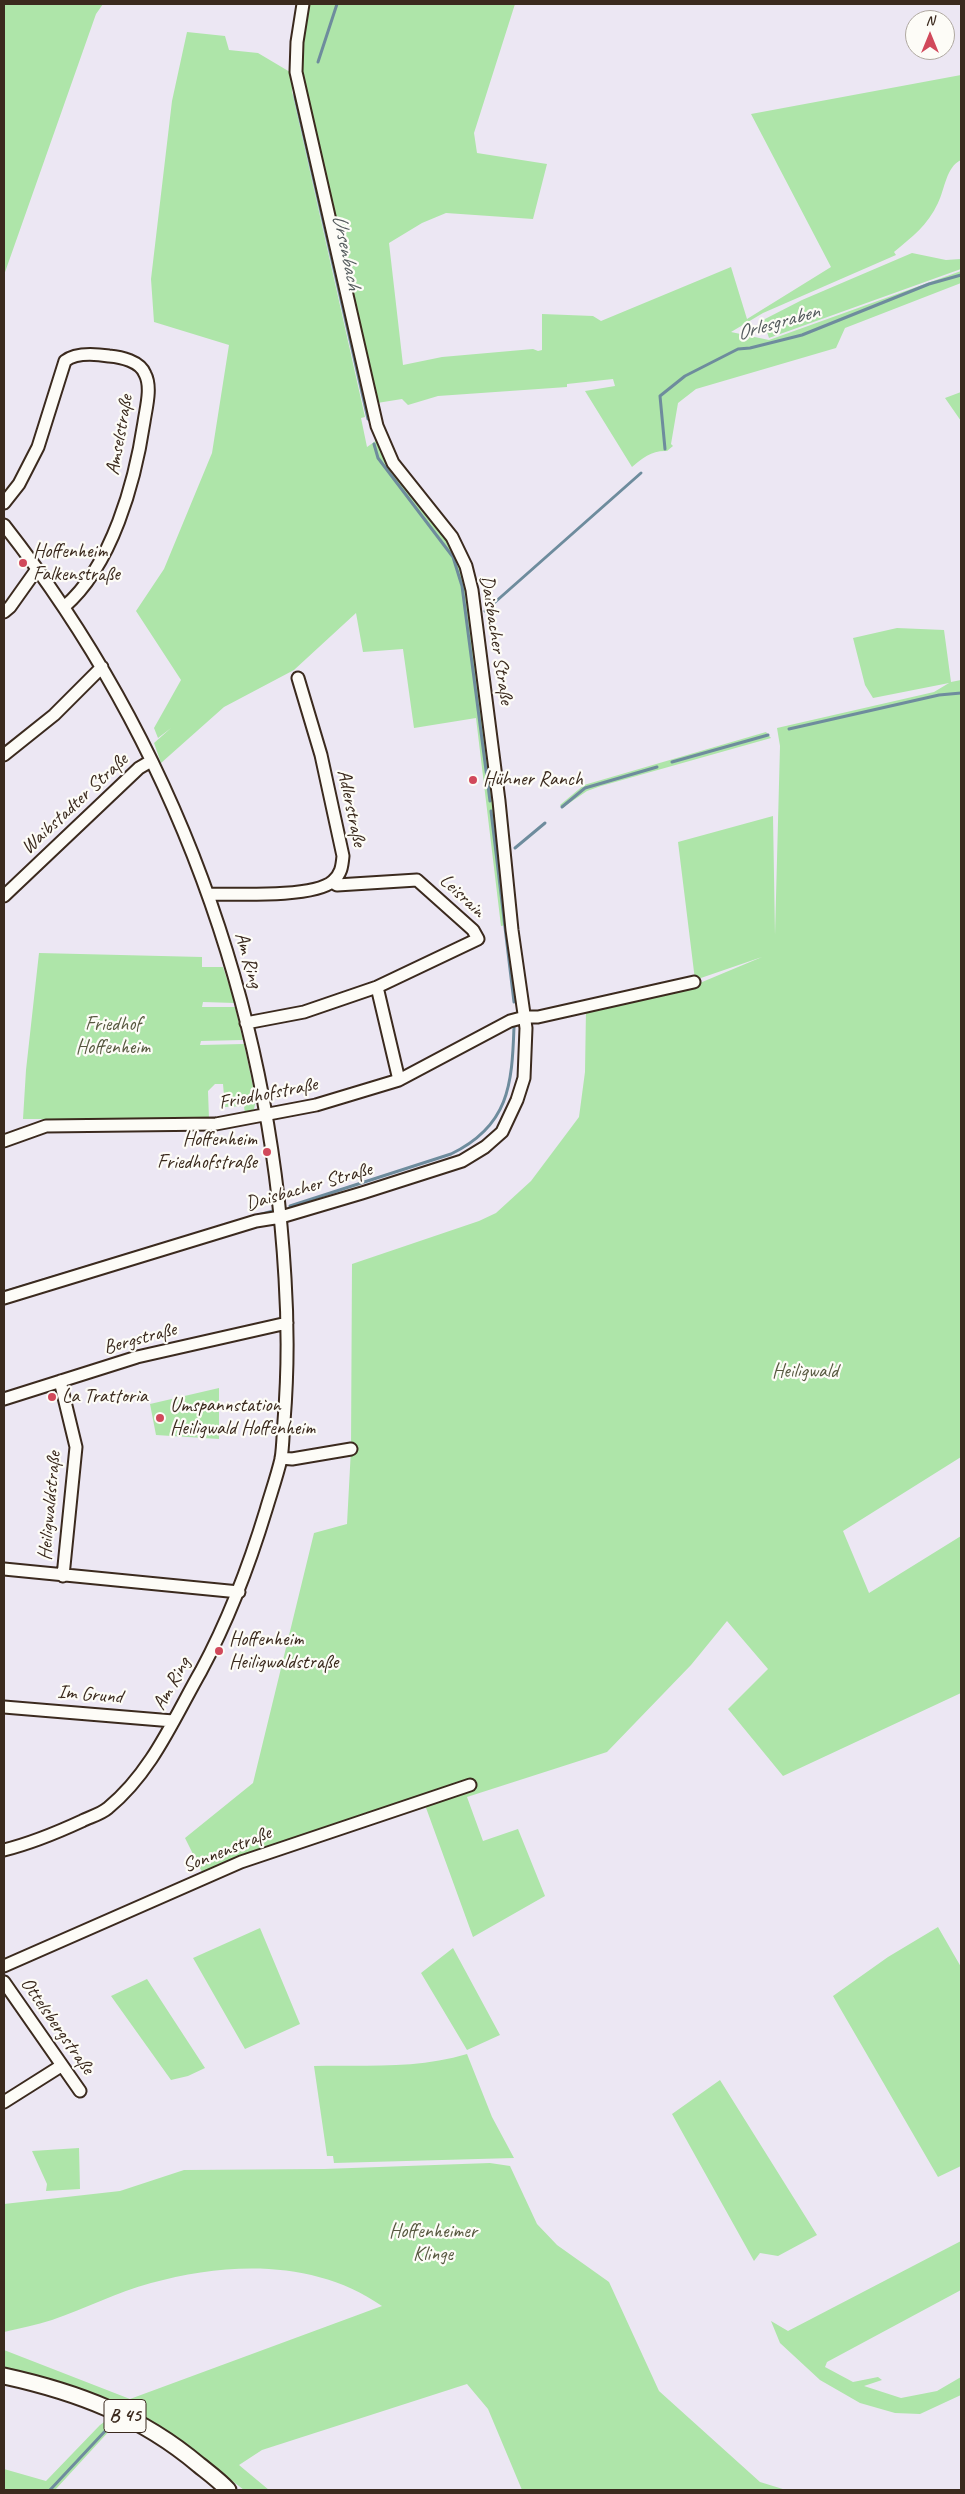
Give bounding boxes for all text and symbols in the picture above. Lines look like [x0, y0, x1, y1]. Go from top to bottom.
north arrow [905, 10, 955, 60]
text: N [926, 12, 934, 29]
water label: Ursenbach [326, 212, 366, 292]
water label: Orlesgraben [734, 299, 822, 347]
street label: Amselstraße [101, 393, 139, 477]
place label: Hoffenheim Falkenstraße [33, 540, 120, 587]
marker: Hoffenheim Falkenstraße [17, 557, 29, 569]
street label: Daisbacher Straße [474, 574, 518, 706]
street label: Waibstadter Straße [17, 748, 133, 860]
street label: Adlerstraße [331, 767, 371, 849]
place label: Hühner Ranch [483, 768, 583, 792]
marker: Hühner Ranch [467, 774, 479, 786]
street label: Leisrain [434, 869, 490, 923]
street label: Am Ring [229, 929, 267, 991]
park label: Friedhof Hoffenheim [76, 1013, 150, 1060]
street label: Friedhofstraße [217, 1073, 319, 1115]
place label: Hoffenheim Friedhofstraße [157, 1128, 257, 1175]
marker: Hoffenheim Friedhofstraße [261, 1146, 273, 1158]
street label: Daisbacher Straße [243, 1158, 375, 1216]
street label: Bergstraße [101, 1318, 179, 1360]
park label: Heiligwald [772, 1360, 838, 1384]
place label: La Trattoria [62, 1385, 147, 1409]
marker: La Trattoria [46, 1391, 58, 1403]
place label: Umspannstation Heiligwald Hoffenheim [170, 1394, 315, 1441]
marker: Umspannstation Heiligwald Hoffenheim [154, 1412, 166, 1424]
street label: Heiligwaldstraße [33, 1451, 67, 1561]
place label: Hoffenheim Heiligwaldstraße [229, 1628, 338, 1675]
marker: Hoffenheim Heiligwaldstraße [213, 1645, 225, 1657]
street label: Am Ring [148, 1653, 196, 1715]
street label: Im Grund [56, 1680, 124, 1710]
street label: Sonnenstraße [179, 1821, 275, 1879]
street label: Ottelsbergstraße [15, 1973, 99, 2079]
park label: Hoffenheimer Klinge [389, 2220, 477, 2267]
road number: B 45 [104, 2400, 146, 2432]

